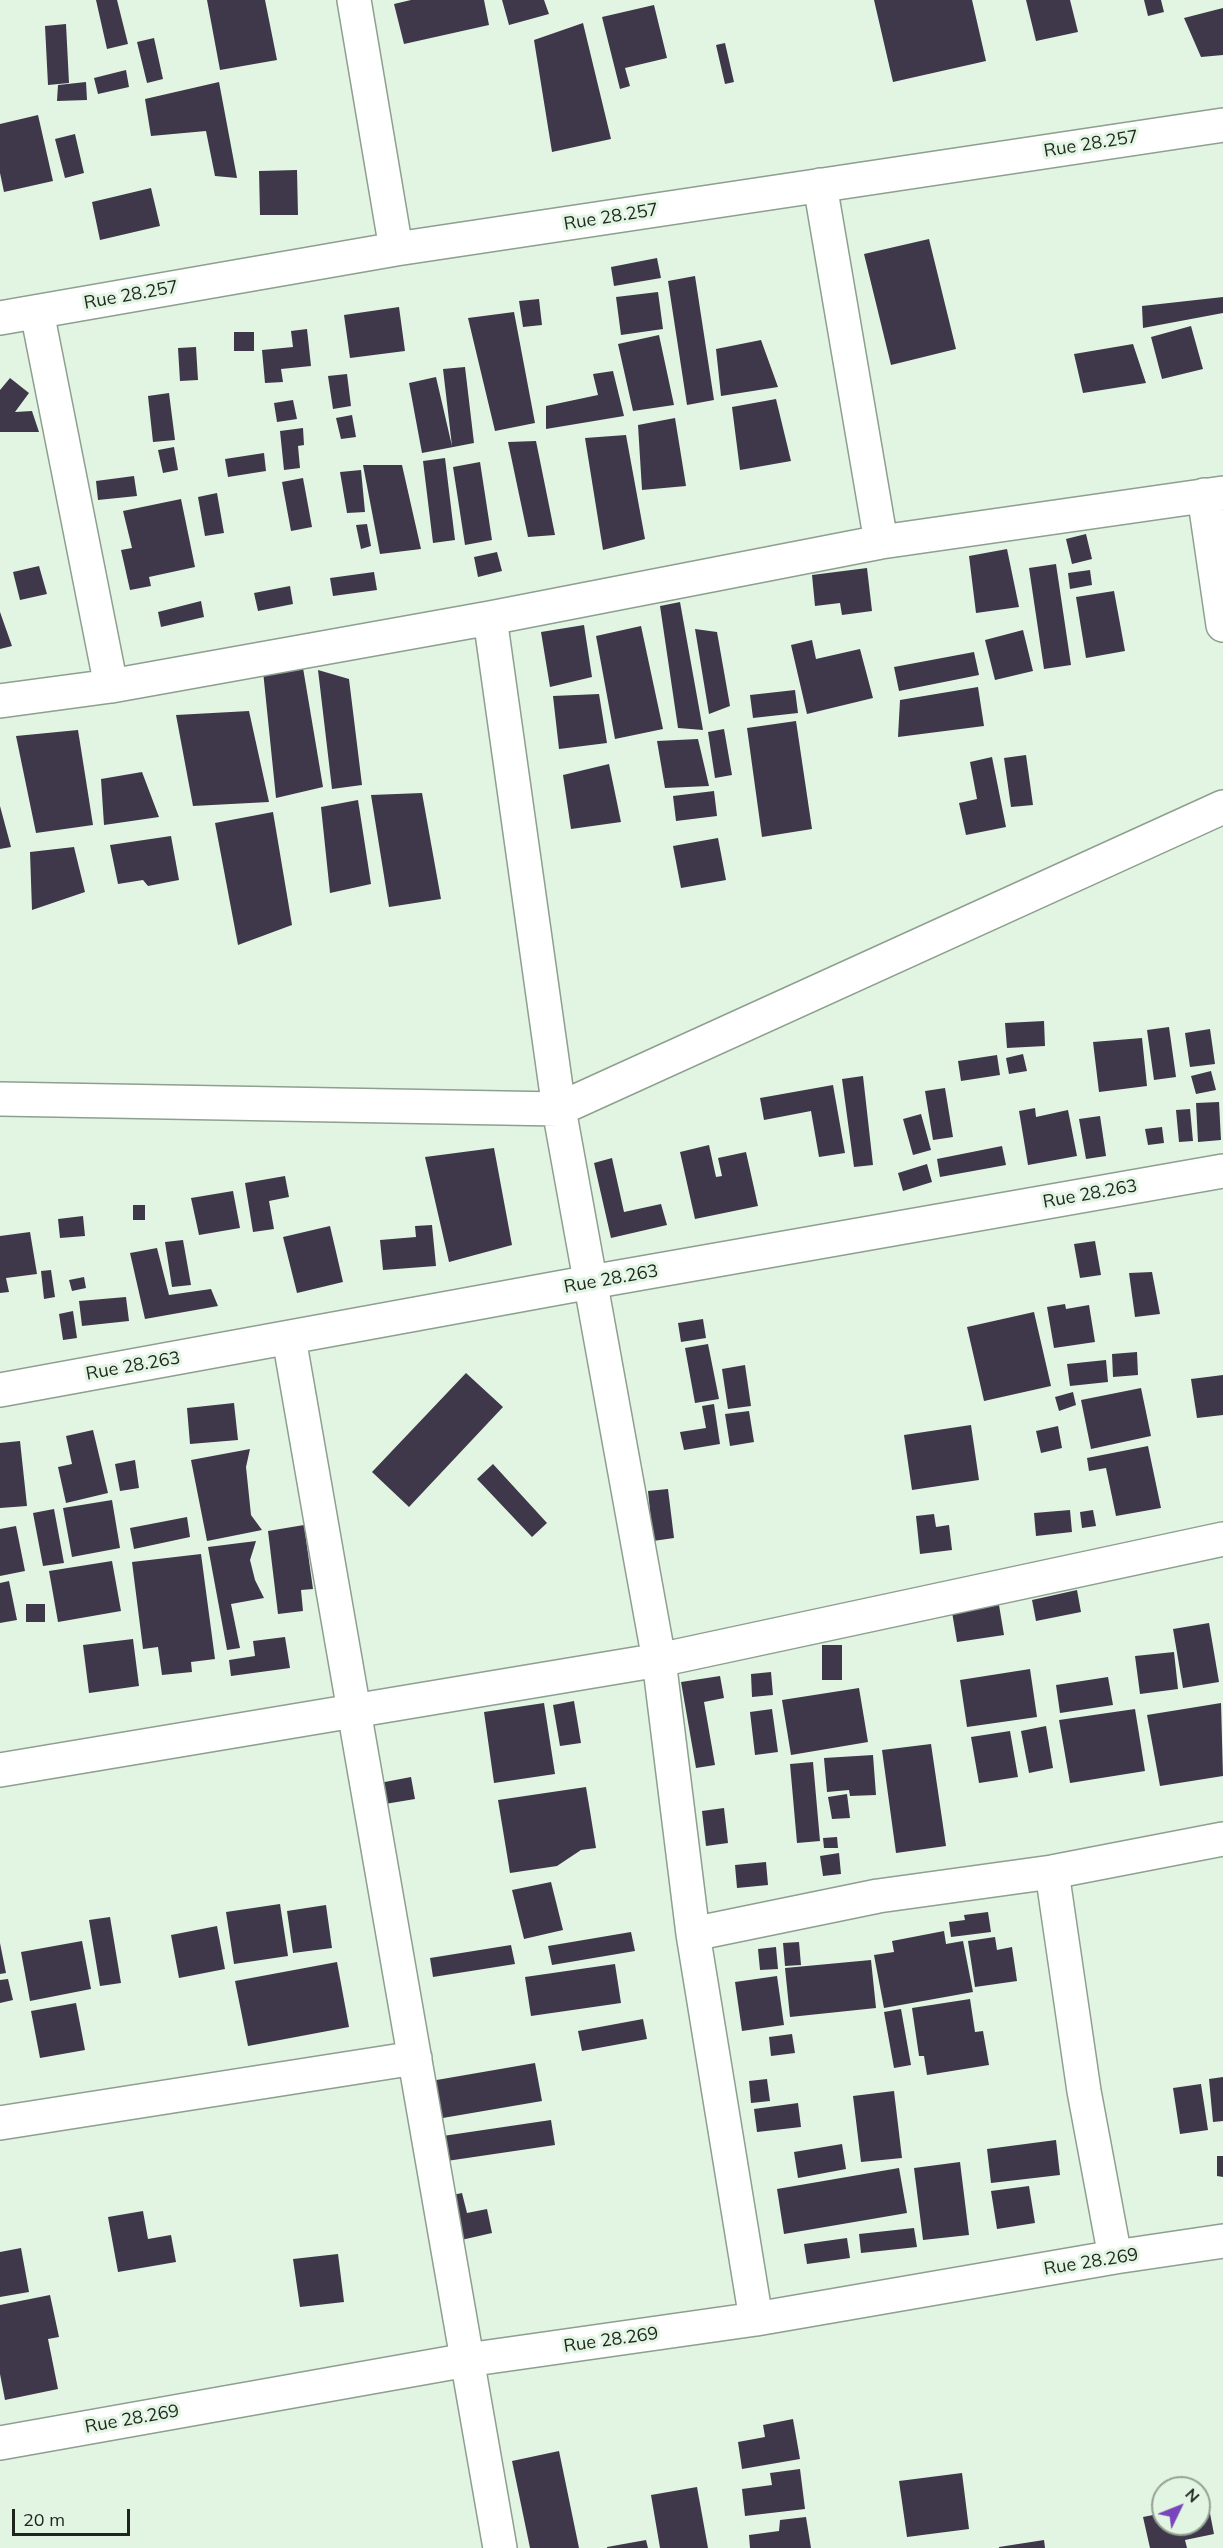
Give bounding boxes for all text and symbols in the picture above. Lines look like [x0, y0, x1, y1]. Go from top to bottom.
street label: Rue 28.257 [1042, 126, 1140, 162]
street label: Rue 28.257 [562, 199, 660, 235]
street label: Rue 28.257 [82, 276, 180, 314]
street label: Rue 28.263 [1041, 1175, 1139, 1213]
street label: Rue 28.263 [562, 1260, 660, 1298]
street label: Rue 28.263 [84, 1347, 182, 1385]
street label: Rue 28.269 [1042, 2244, 1140, 2280]
street label: Rue 28.269 [562, 2323, 660, 2357]
street label: Rue 28.269 [83, 2400, 181, 2438]
north arrow [1151, 2476, 1211, 2536]
text: N [1181, 2484, 1204, 2506]
scale bar [15, 2497, 134, 2535]
text: 20 m [23, 2508, 65, 2531]

